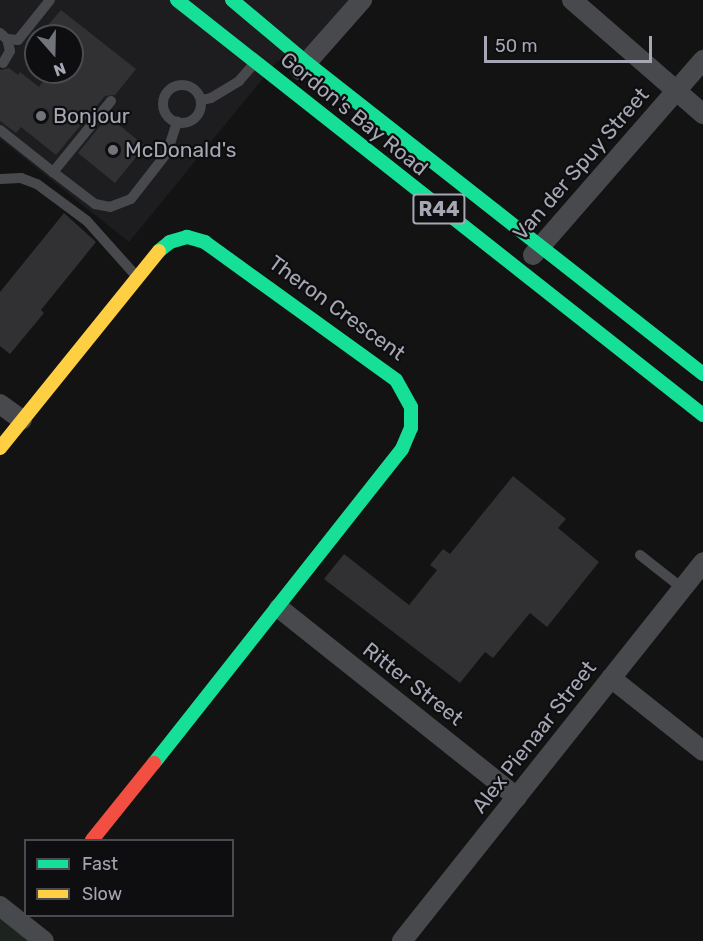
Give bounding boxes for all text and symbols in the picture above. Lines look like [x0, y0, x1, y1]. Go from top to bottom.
north arrow [24, 24, 84, 84]
scale bar [487, 24, 655, 62]
text: 50 m [495, 35, 538, 57]
street label: Gordon's Bay Road [275, 47, 433, 181]
text: N [51, 59, 68, 80]
street label: Van der Spuy Street [507, 82, 655, 246]
place label: Bonjour [53, 103, 130, 129]
marker: Bonjour [34, 109, 48, 123]
place label: McDonald's [125, 137, 237, 163]
marker: McDonald's [106, 143, 120, 157]
road number: R44 [412, 192, 466, 226]
street label: Theron Crescent [264, 250, 410, 366]
street label: Ritter Street [358, 637, 468, 731]
street label: Alex Pienaar Street [466, 655, 602, 819]
legend [24, 839, 234, 917]
text: Fast [82, 853, 118, 875]
text: Slow [82, 883, 122, 905]

